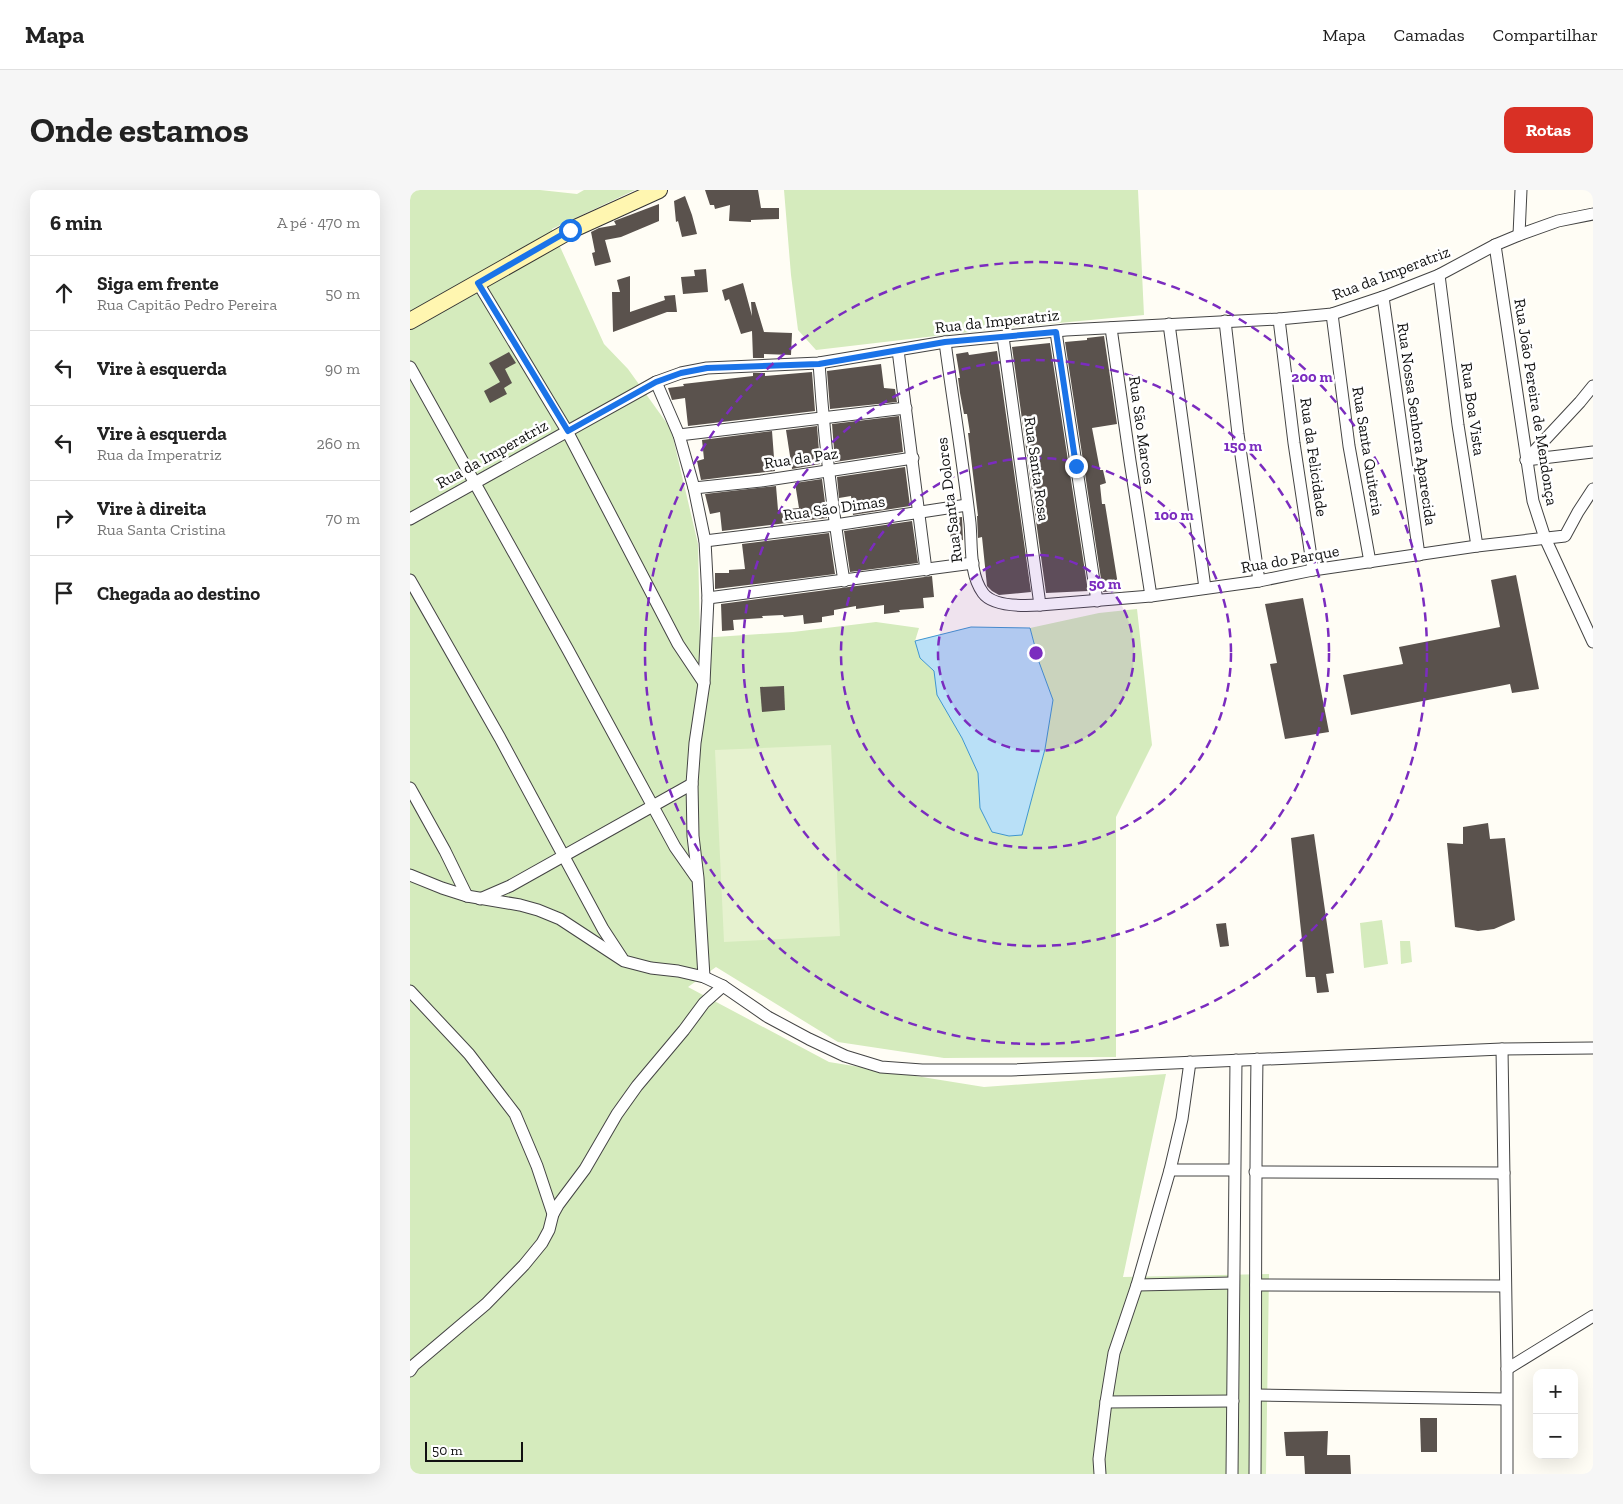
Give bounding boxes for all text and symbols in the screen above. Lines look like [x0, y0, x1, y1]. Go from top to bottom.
text: Mapa [25, 20, 84, 49]
text: Mapa [1323, 24, 1366, 46]
text: Camadas [1394, 24, 1465, 46]
text: Compartilhar [1493, 24, 1598, 46]
button: Rotas [1504, 107, 1593, 153]
text: Onde estamos [30, 109, 249, 151]
text: 6 min [50, 210, 102, 235]
text: A pé · 470 m [277, 213, 360, 232]
route start [559, 219, 582, 242]
street label: Rua da Imperatriz [1329, 242, 1453, 304]
text: Siga em frente [97, 272, 219, 295]
icon: ahead [50, 279, 78, 307]
text: 50 m [325, 284, 360, 303]
text: Rua Capitão Pedro Pereira [97, 295, 277, 314]
street label: Rua João Pereira de Mendonça [1510, 297, 1562, 507]
street label: Rua da Imperatriz [934, 305, 1060, 337]
street label: Rua Nossa Senhora Aparecida [1393, 321, 1441, 527]
icon: left [50, 354, 78, 382]
text: Vire à esquerda [97, 357, 227, 380]
text: 90 m [325, 359, 360, 378]
street label: Rua Boa Vista [1457, 361, 1489, 457]
text: 200 m [1291, 368, 1333, 386]
street label: Rua São Marcos [1125, 375, 1159, 485]
street label: Rua Santa Quiteria [1348, 385, 1388, 517]
street label: Rua da Felicidade [1296, 396, 1332, 518]
street label: Rua da Imperatriz [433, 415, 551, 493]
street label: Rua Santa Rosa [1020, 415, 1054, 523]
text: Vire à esquerda [97, 422, 227, 445]
icon: left [50, 429, 78, 457]
text: 260 m [317, 434, 360, 453]
street label: Rua Santa Dolores [932, 436, 966, 564]
text: 150 m [1224, 437, 1262, 455]
street label: Rua da Paz [763, 443, 839, 473]
text: Rua da Imperatriz [97, 445, 222, 464]
route end [1065, 455, 1088, 478]
street label: Rua São Dimas [782, 491, 886, 525]
text: Vire à direita [97, 497, 206, 520]
icon: right [50, 504, 78, 532]
text: 100 m [1154, 506, 1194, 524]
text: 70 m [326, 509, 360, 528]
text: Rua Santa Cristina [97, 520, 226, 539]
street label: Rua do Parque [1239, 541, 1341, 577]
text: 50 m [1089, 575, 1121, 593]
icon: arrive [50, 579, 78, 607]
text: Chegada ao destino [97, 582, 260, 605]
centre of rings [1027, 644, 1045, 662]
map controls [1533, 1369, 1578, 1459]
button: + [1533, 1369, 1578, 1414]
button: − [1533, 1414, 1578, 1459]
scale bar [425, 1439, 522, 1462]
text: 50 m [432, 1442, 463, 1459]

